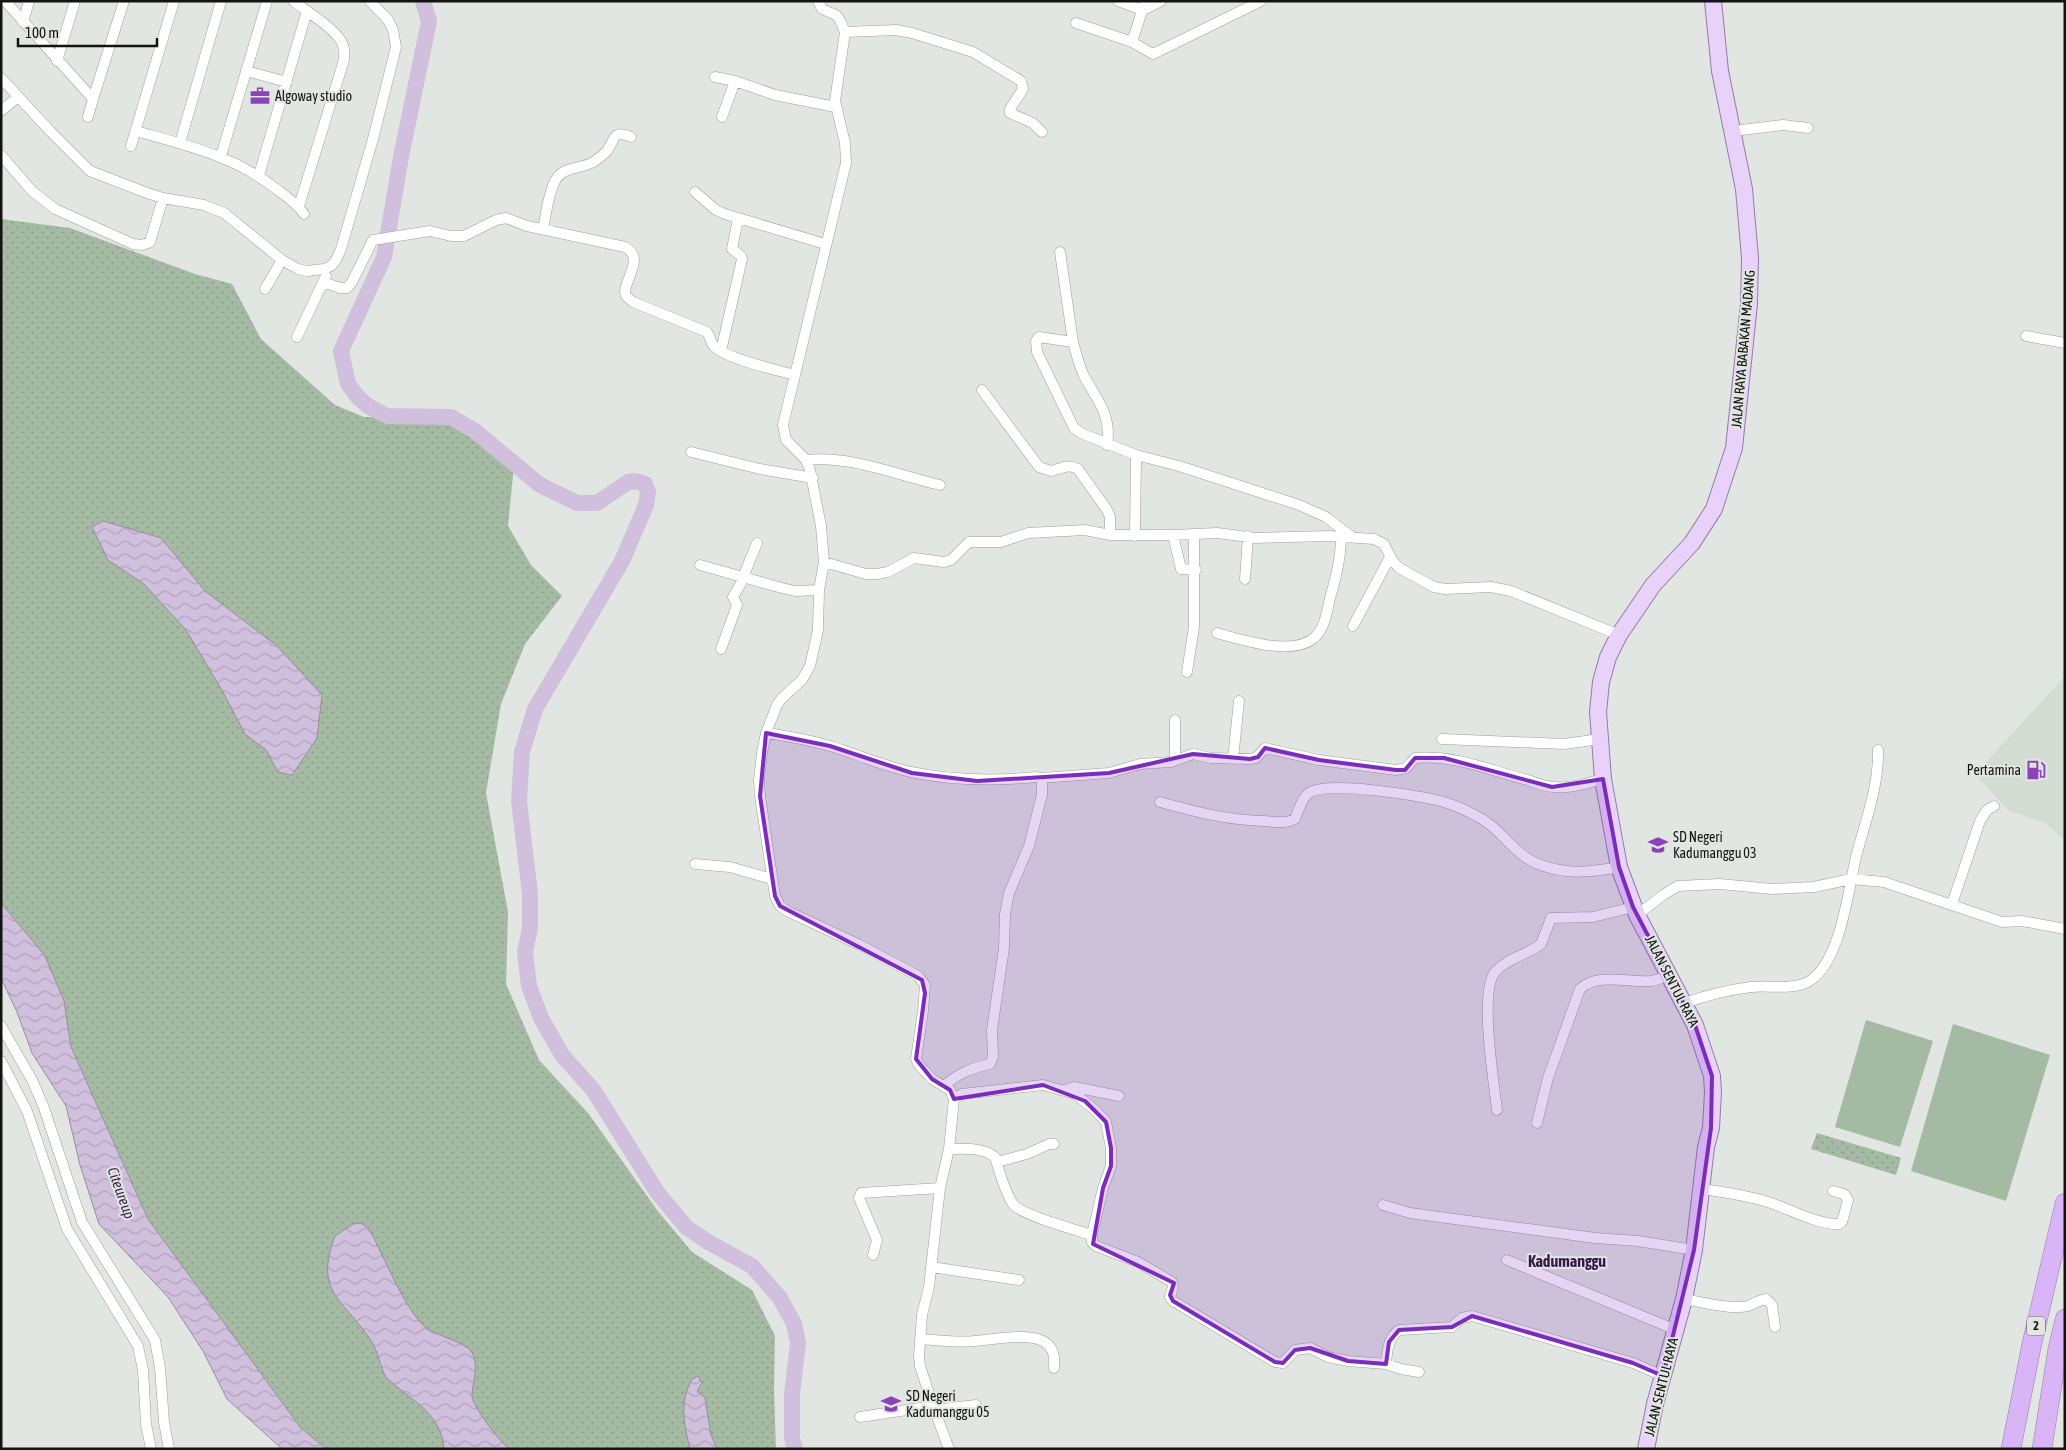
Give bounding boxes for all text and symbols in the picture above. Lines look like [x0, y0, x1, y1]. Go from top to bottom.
scale bar [18, 15, 156, 47]
text: 100 m [25, 24, 59, 41]
office icon: Algoway studio [249, 85, 271, 107]
place label: Algoway studio [275, 88, 352, 104]
street label: JALAN RAYA BABAKAN MADANG [1728, 269, 1758, 429]
fuel station icon: Pertamina [2025, 759, 2047, 781]
place label: Pertamina [1967, 762, 2021, 778]
place label: SD Negeri Kadumanggu 03 [1673, 829, 1756, 861]
school or university icon: SD Negeri Kadumanggu 03 [1647, 834, 1669, 856]
street label: JALAN SENTUL RAYA [1642, 932, 1702, 1030]
water label: Citeureup [104, 1165, 139, 1221]
district label: Kadumanggu [1528, 1252, 1606, 1270]
road number: 2 [2027, 1316, 2045, 1335]
street label: JALAN SENTUL RAYA [1641, 1336, 1681, 1438]
place label: SD Negeri Kadumanggu 05 [906, 1388, 989, 1420]
school or university icon: SD Negeri Kadumanggu 05 [880, 1393, 902, 1415]

